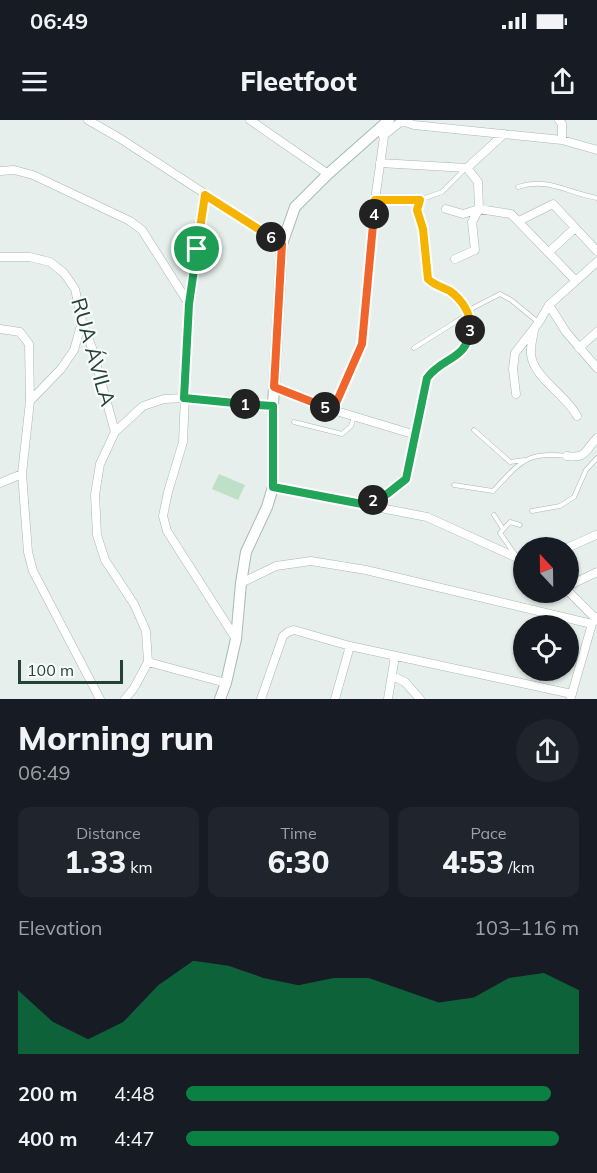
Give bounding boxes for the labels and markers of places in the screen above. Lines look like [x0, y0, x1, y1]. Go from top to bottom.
pin: 4 [359, 199, 389, 229]
pin: 6 [256, 222, 286, 252]
pin [171, 223, 222, 274]
pin: 3 [455, 315, 485, 345]
pin: 1 [230, 389, 260, 419]
pin: 5 [310, 392, 340, 422]
pin: 2 [358, 485, 388, 515]

